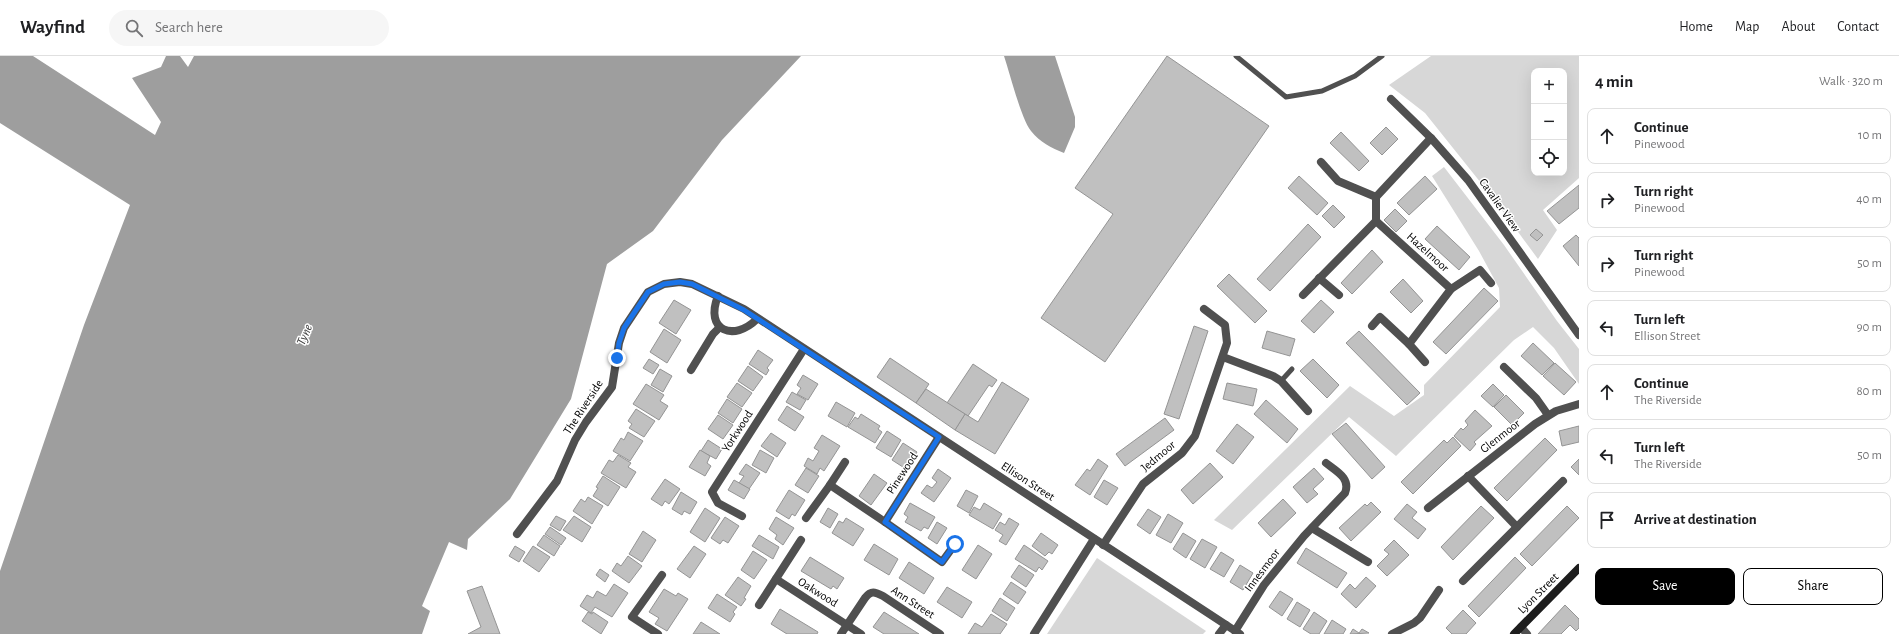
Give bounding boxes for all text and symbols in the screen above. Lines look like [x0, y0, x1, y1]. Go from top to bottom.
search box [109, 10, 389, 46]
icon: search [123, 17, 145, 39]
text: Wayfind [20, 18, 85, 37]
text: Search here [155, 20, 223, 35]
text: Home [1679, 20, 1713, 34]
text: Map [1735, 20, 1759, 34]
text: About [1781, 20, 1815, 34]
text: Contact [1837, 20, 1879, 34]
map controls [1531, 68, 1567, 176]
button: + [1531, 68, 1567, 104]
text: 4 min [1595, 73, 1633, 90]
text: Walk · 320 m [1819, 75, 1883, 88]
button: − [1531, 104, 1567, 140]
text: Continue [1634, 120, 1689, 135]
icon: ahead [1596, 125, 1618, 147]
text: 10 m [1858, 129, 1882, 142]
text: Pinewood [1634, 138, 1685, 151]
button: locate [1531, 140, 1567, 176]
street label: Cavalier View [1477, 176, 1523, 234]
text: Turn right [1634, 184, 1693, 199]
icon: right [1596, 189, 1618, 211]
text: 40 m [1856, 193, 1882, 206]
text: Pinewood [1634, 202, 1685, 215]
street label: Hazelmoor [1405, 230, 1451, 274]
text: Turn right [1634, 248, 1693, 263]
icon: right [1596, 253, 1618, 275]
text: 50 m [1857, 257, 1882, 270]
text: Pinewood [1634, 266, 1685, 279]
text: Turn left [1634, 312, 1685, 327]
icon: left [1596, 317, 1618, 339]
text: 90 m [1856, 321, 1882, 334]
water label: Tyne [295, 322, 315, 347]
text: Ellison Street [1634, 330, 1700, 343]
route end [608, 349, 626, 367]
text: Continue [1634, 376, 1689, 391]
street label: The Riverside [561, 378, 605, 436]
icon: ahead [1596, 381, 1618, 403]
text: 80 m [1856, 385, 1882, 398]
text: The Riverside [1634, 394, 1702, 407]
street label: Yorkwood [719, 408, 755, 454]
street label: Glenmoor [1478, 417, 1522, 455]
street label: Jedmoor [1139, 438, 1177, 474]
text: Turn left [1634, 440, 1685, 455]
icon: left [1596, 445, 1618, 467]
text: 50 m [1857, 449, 1882, 462]
street label: Pinewood [884, 450, 920, 496]
text: The Riverside [1634, 458, 1702, 471]
street label: Ellison Street [999, 459, 1057, 503]
icon: arrive [1596, 509, 1618, 531]
text: Arrive at destination [1634, 512, 1757, 527]
route start [946, 535, 964, 553]
street label: Innesmoor [1242, 546, 1282, 594]
button: Save [1595, 568, 1735, 605]
button: Share [1743, 568, 1883, 605]
street label: Lyon Street [1515, 570, 1561, 616]
street label: Oakwood [796, 575, 840, 609]
street label: Ann Street [889, 584, 937, 621]

